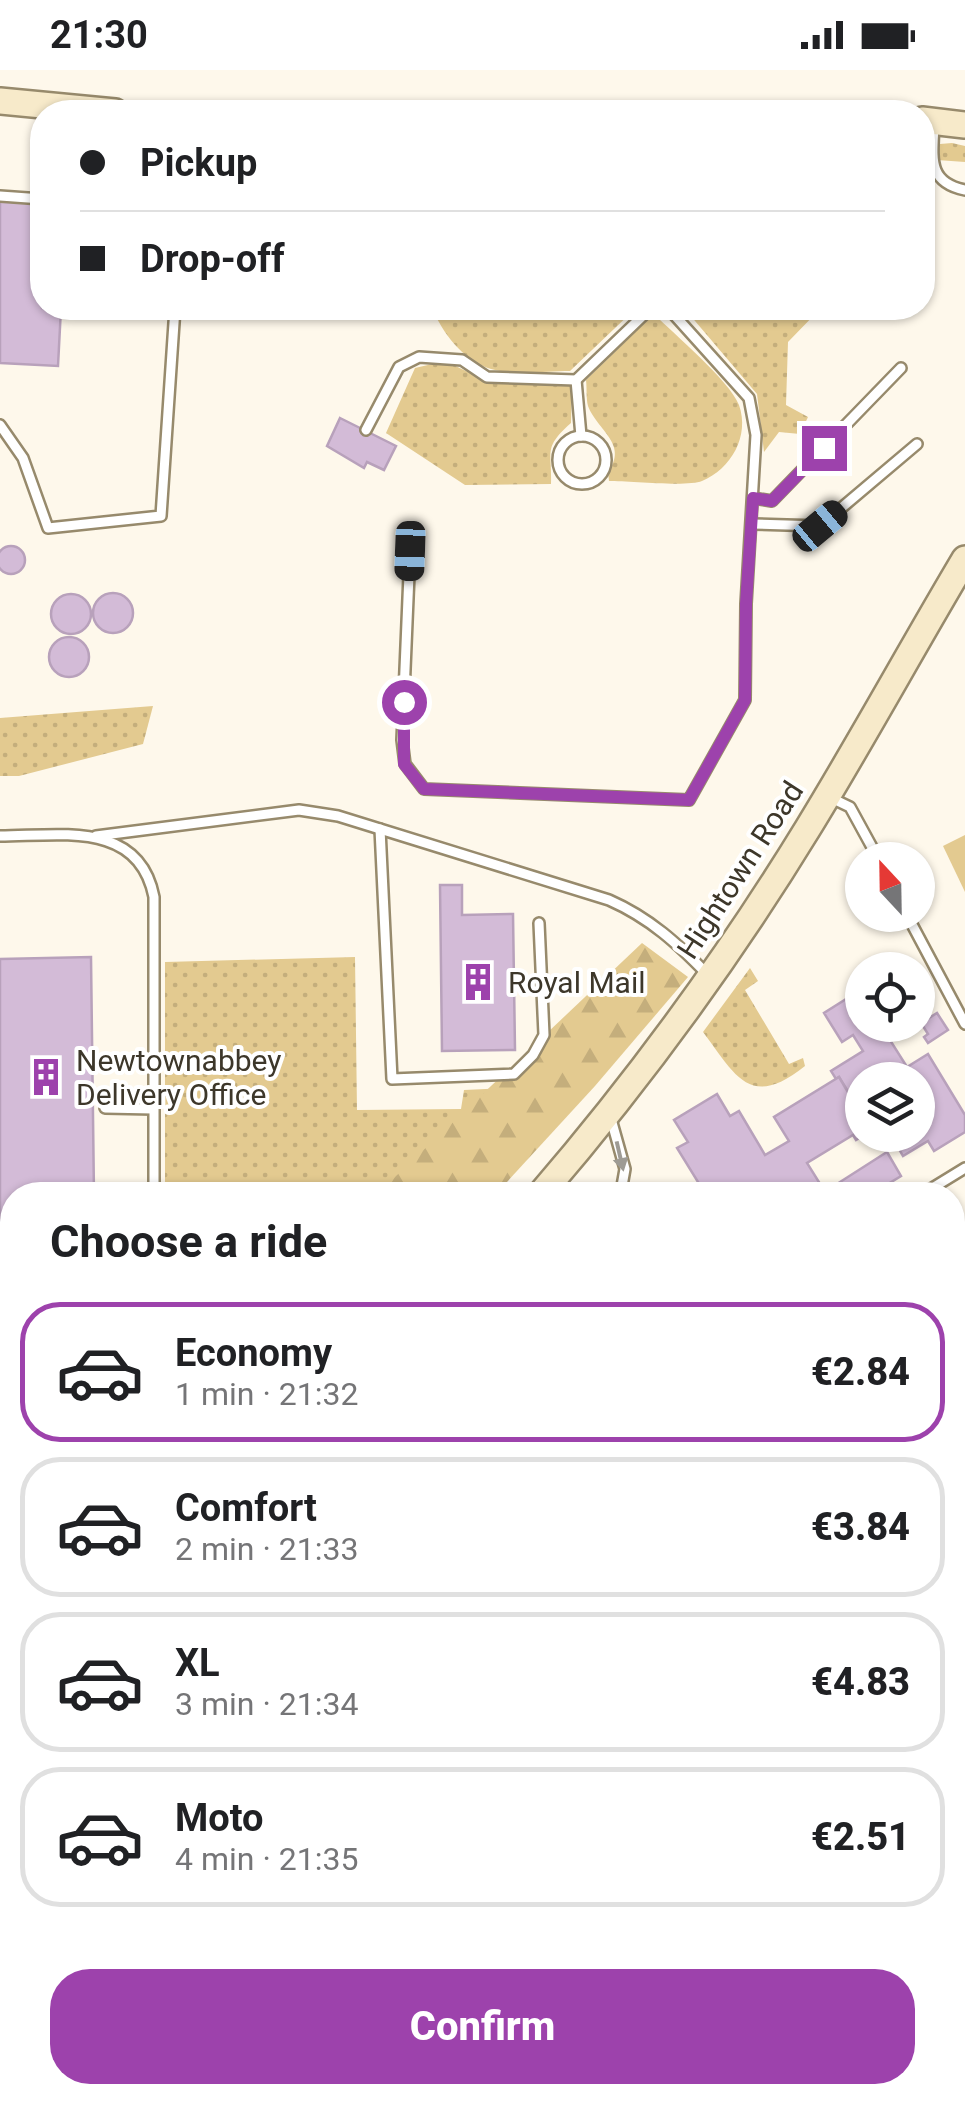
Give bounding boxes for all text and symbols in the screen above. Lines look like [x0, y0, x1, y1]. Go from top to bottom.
text: 21:30 [50, 13, 148, 57]
text: Pickup [140, 141, 257, 185]
text: Drop-off [140, 237, 285, 281]
route end [802, 426, 847, 471]
car [787, 495, 853, 557]
car [394, 520, 426, 582]
route start [382, 680, 427, 725]
street label: Hightown Road [670, 775, 810, 965]
north arrow [845, 842, 935, 932]
map controls [845, 842, 935, 1152]
button: locate [845, 952, 935, 1042]
building icon: Royal Mail [457, 961, 499, 1003]
place label: Royal Mail [508, 965, 646, 1000]
place label: Newtownabbey Delivery Office [76, 1043, 282, 1112]
building icon: Newtownabbey Delivery Office [25, 1056, 67, 1098]
button: layers [845, 1062, 935, 1152]
one-way arrow [613, 1140, 628, 1171]
text: Choose a ride [50, 1215, 327, 1268]
icon: car [55, 1327, 145, 1417]
text: Economy [175, 1331, 332, 1375]
text: €2.84 [811, 1350, 910, 1394]
text: 1 min · 21:32 [175, 1375, 358, 1413]
icon: car [55, 1482, 145, 1572]
text: Comfort [175, 1486, 317, 1530]
text: €3.84 [811, 1505, 910, 1549]
text: 2 min · 21:33 [175, 1530, 358, 1568]
icon: car [55, 1637, 145, 1727]
text: XL [175, 1641, 220, 1685]
text: €4.83 [811, 1660, 910, 1704]
text: 3 min · 21:34 [175, 1685, 358, 1723]
icon: car [55, 1792, 145, 1882]
text: Moto [175, 1796, 264, 1840]
text: €2.51 [811, 1815, 910, 1859]
text: 4 min · 21:35 [175, 1840, 358, 1878]
button: Confirm [50, 1969, 915, 2084]

